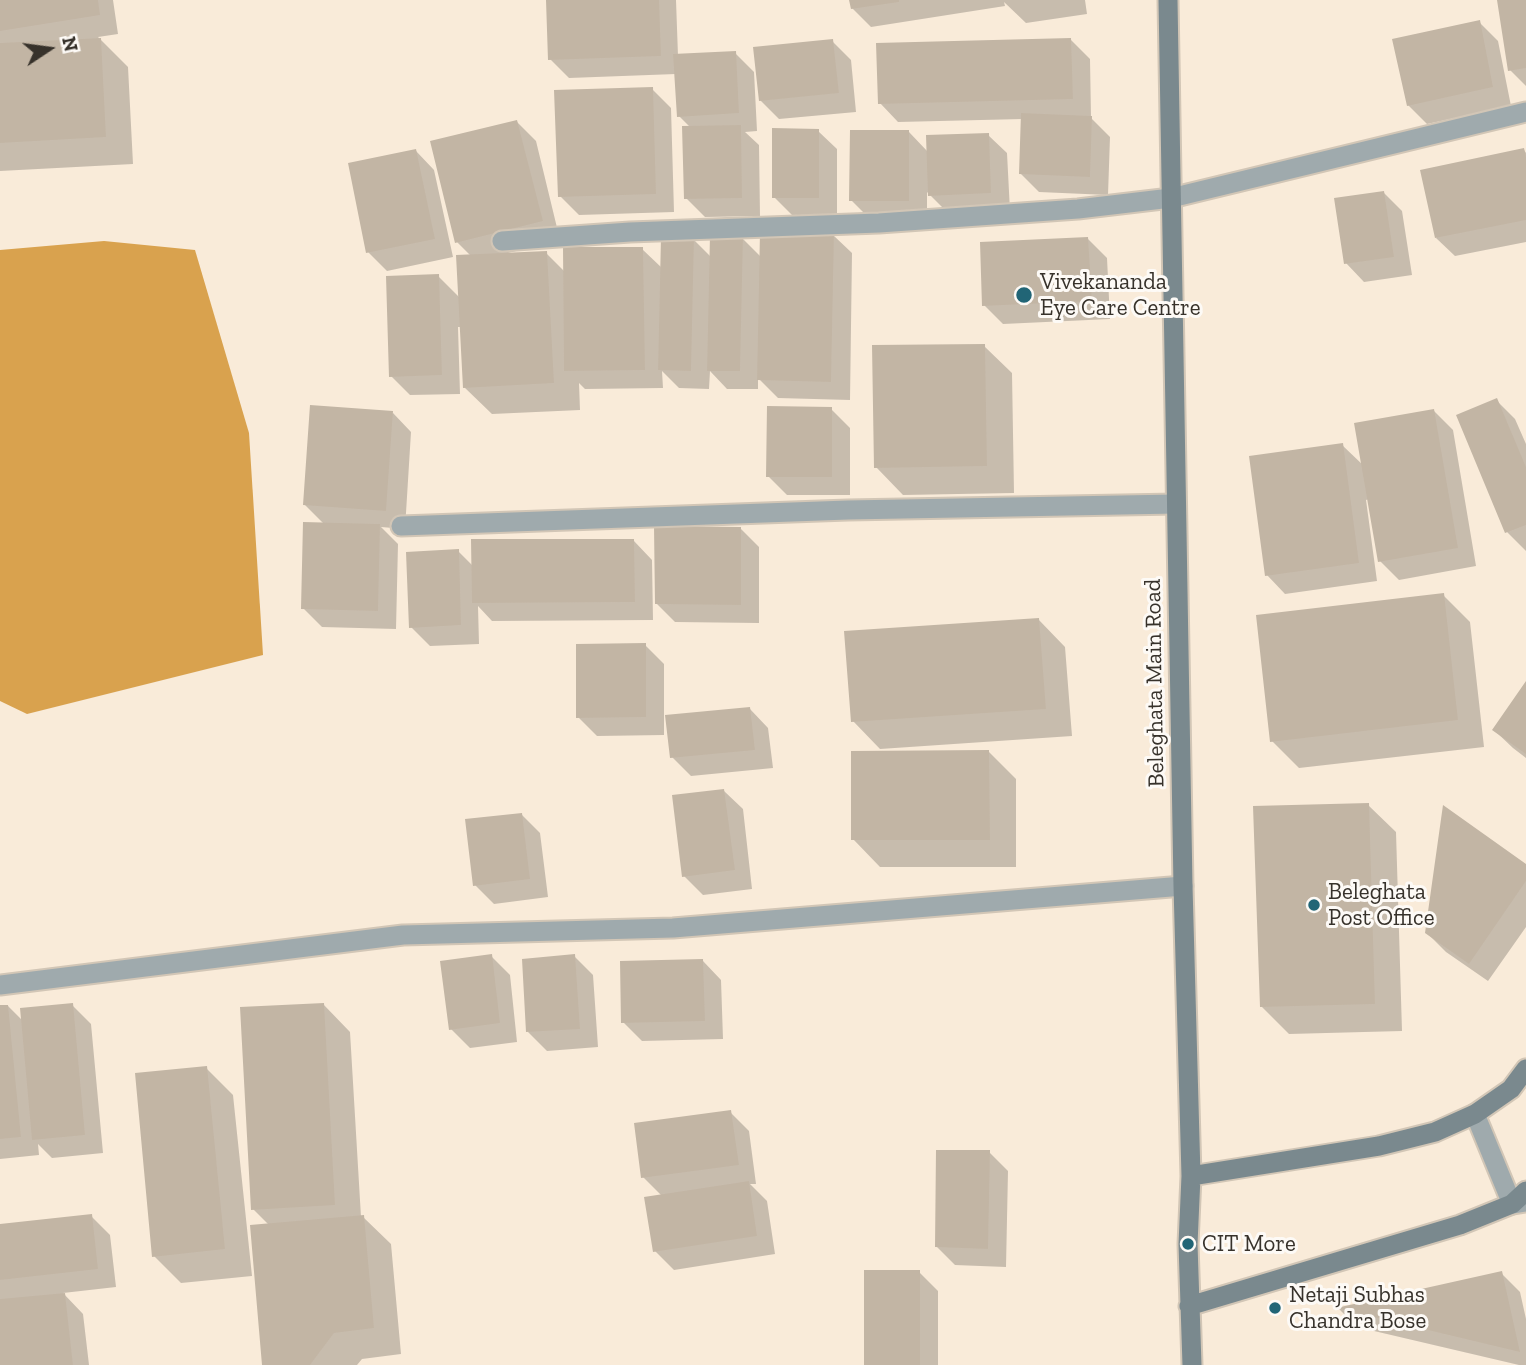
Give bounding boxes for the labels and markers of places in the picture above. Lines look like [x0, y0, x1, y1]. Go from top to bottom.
place label: Vivekananda Eye Care Centre [1040, 268, 1201, 322]
marker: Vivekananda Eye Care Centre [1014, 285, 1034, 305]
place label: Beleghata Post Office [1328, 878, 1434, 932]
marker: Beleghata Post Office [1306, 897, 1322, 913]
place label: CIT More [1202, 1230, 1296, 1258]
marker: CIT More [1180, 1236, 1196, 1252]
place label: Netaji Subhas Chandra Bose [1289, 1281, 1426, 1335]
marker: Netaji Subhas Chandra Bose [1267, 1300, 1283, 1316]

